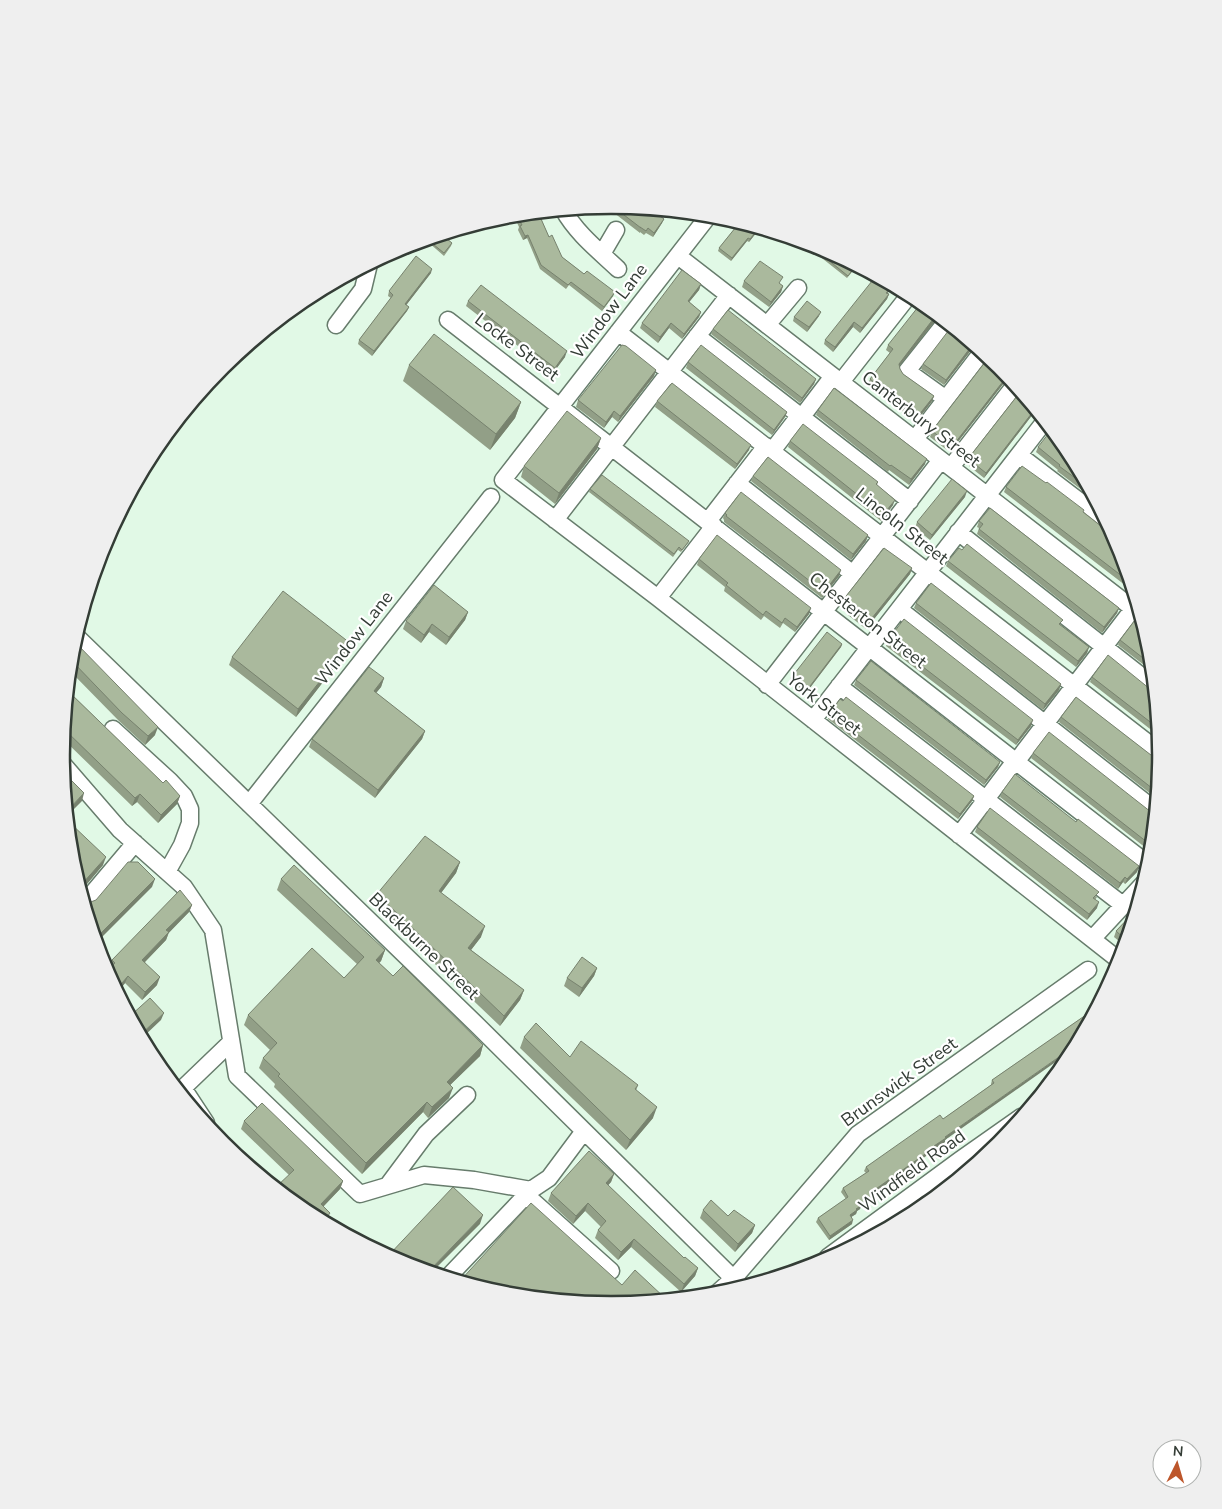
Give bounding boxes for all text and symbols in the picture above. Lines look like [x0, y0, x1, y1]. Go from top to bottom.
street label: Window Lane [565, 258, 653, 364]
street label: Locke Street [470, 307, 565, 387]
street label: Canterbury Street [857, 365, 986, 473]
street label: Lincoln Street [851, 482, 954, 570]
street label: Chesterton Street [804, 566, 932, 674]
street label: Window Lane [310, 586, 398, 690]
street label: York Street [781, 667, 867, 741]
street label: Blackburne Street [364, 887, 485, 1005]
street label: Brunswick Street [836, 1031, 962, 1132]
street label: Windfield Road [854, 1124, 970, 1218]
north arrow [1152, 1439, 1202, 1489]
text: N [1172, 1442, 1184, 1461]

